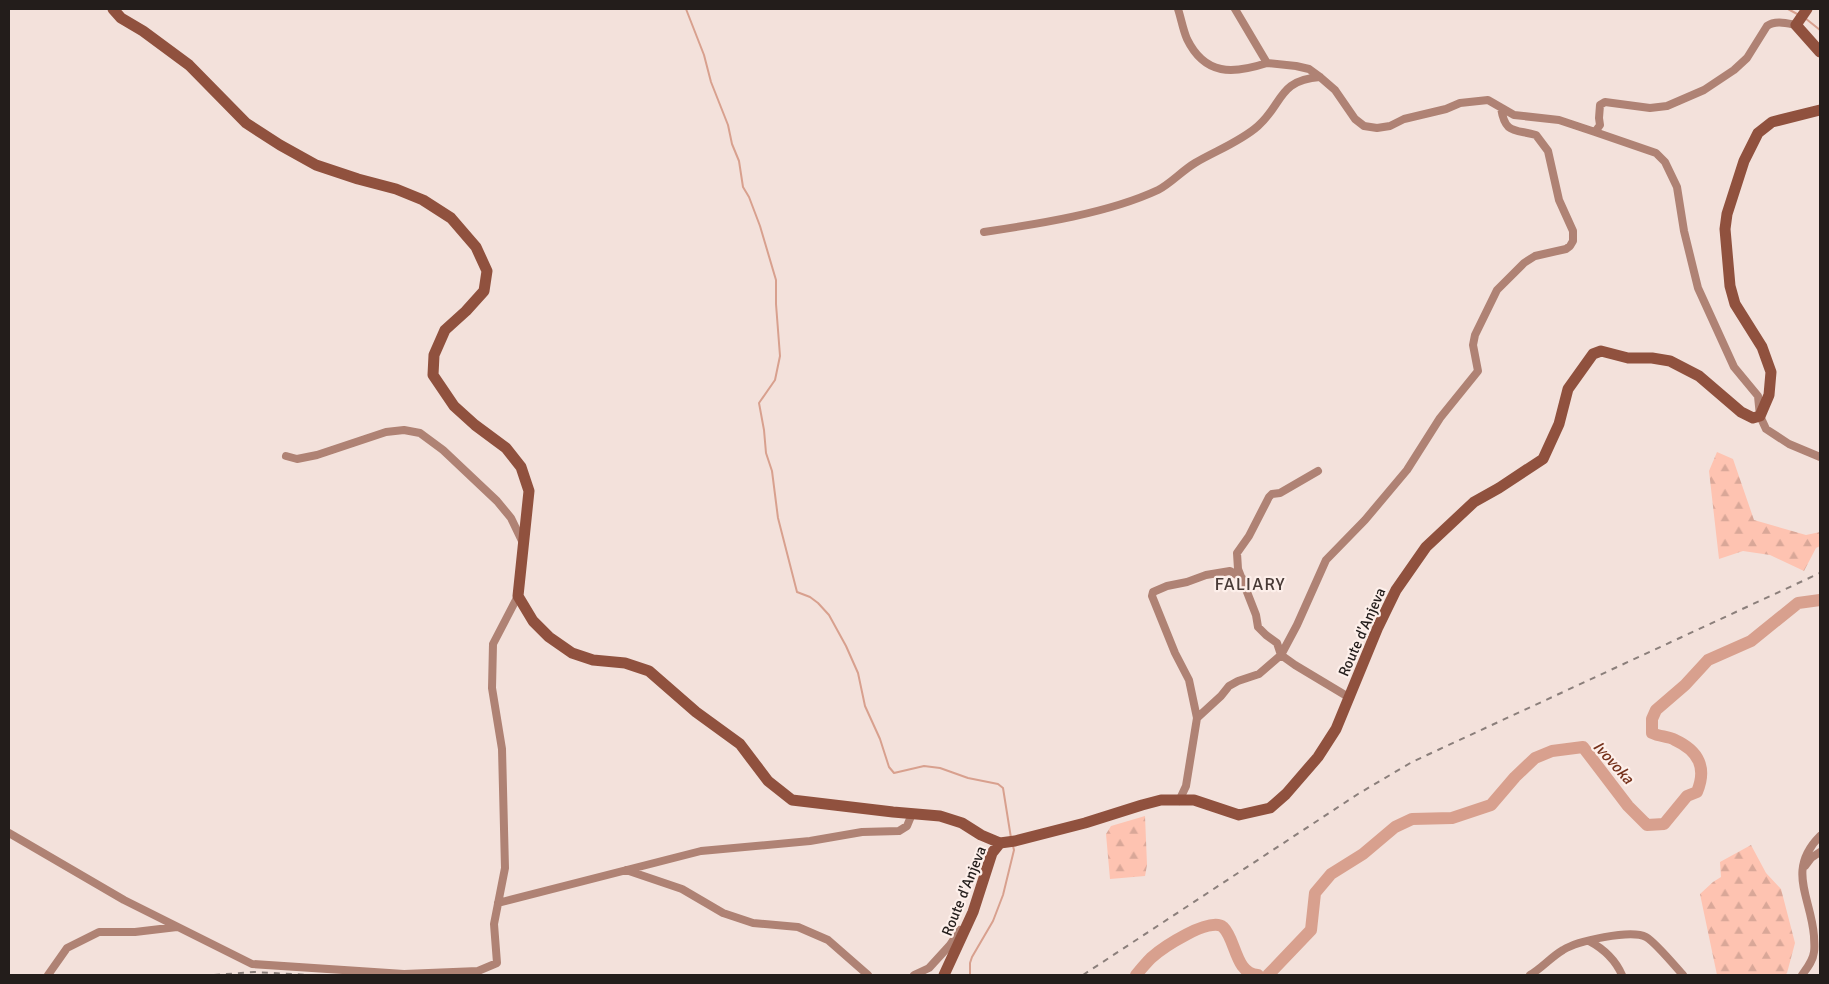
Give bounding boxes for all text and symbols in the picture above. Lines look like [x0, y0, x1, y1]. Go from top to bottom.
district label: FALIARY [1214, 573, 1286, 595]
street label: Route d'Anjeva [1334, 585, 1390, 679]
water label: Ivovoka [1589, 737, 1638, 789]
street label: Route d'Anjeva [938, 844, 990, 938]

